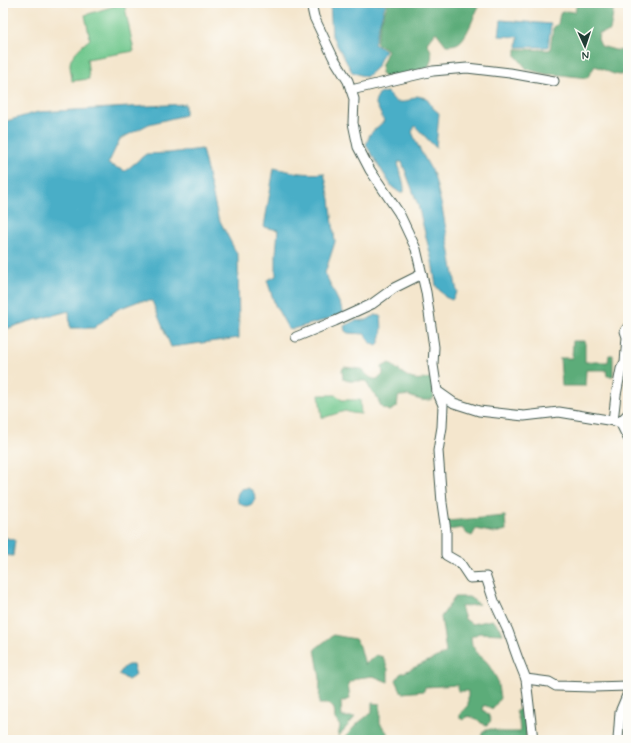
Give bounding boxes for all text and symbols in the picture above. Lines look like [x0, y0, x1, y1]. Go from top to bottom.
north arrow [565, 26, 605, 66]
text: N [581, 48, 589, 62]

